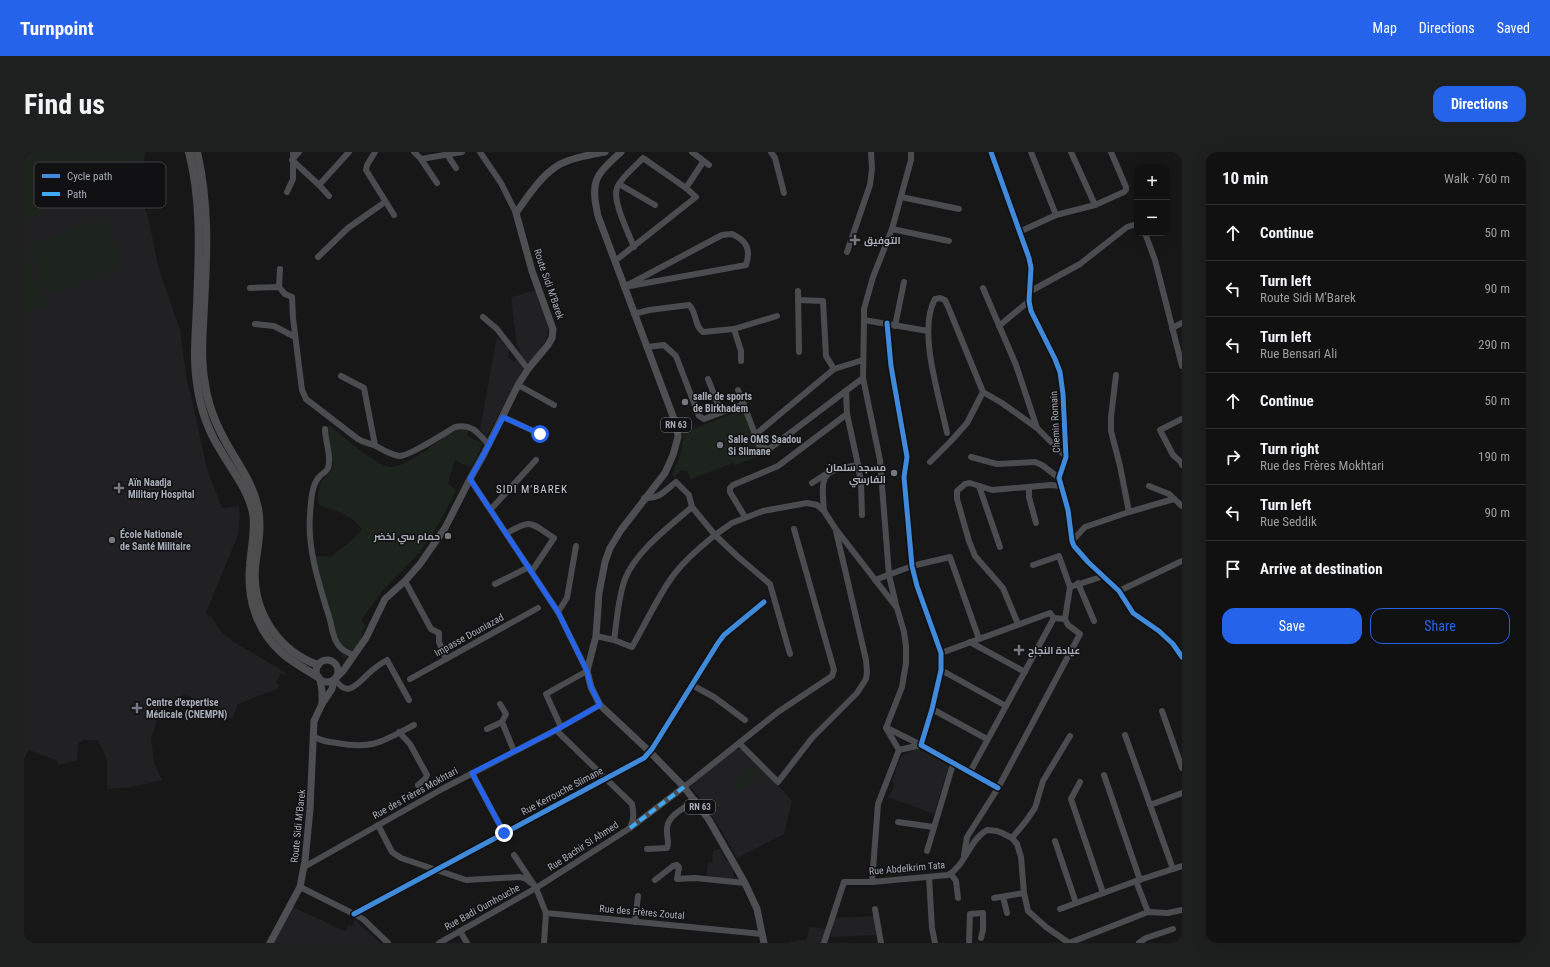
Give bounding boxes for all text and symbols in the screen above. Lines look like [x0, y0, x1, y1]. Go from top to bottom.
text: Turnpoint [20, 17, 94, 40]
text: Map [1373, 20, 1397, 36]
text: Directions [1419, 20, 1475, 36]
text: Saved [1497, 20, 1530, 36]
button: Directions [1433, 86, 1526, 122]
text: Find us [24, 88, 105, 121]
legend [34, 162, 166, 208]
map controls [1134, 164, 1170, 236]
button: + [1134, 164, 1170, 200]
text: 10 min [1222, 168, 1268, 188]
text: Cycle path [67, 170, 112, 183]
text: Walk · 760 m [1444, 171, 1510, 186]
text: Path [67, 188, 87, 201]
button: − [1134, 200, 1170, 236]
icon: ahead [1222, 222, 1244, 244]
text: Continue [1260, 224, 1314, 242]
text: 50 m [1484, 225, 1510, 240]
marker: التوفيق [849, 234, 861, 246]
place label: التوفيق [864, 235, 901, 247]
street label: Route Sidi M'Barek [532, 247, 566, 321]
text: Turn left [1260, 272, 1311, 290]
icon: left [1222, 278, 1244, 300]
text: 90 m [1484, 281, 1510, 296]
text: Route Sidi M'Barek [1260, 290, 1356, 305]
text: Turn left [1260, 328, 1311, 346]
icon: left [1222, 334, 1244, 356]
text: 290 m [1478, 337, 1510, 352]
text: Rue Bensari Ali [1260, 346, 1337, 361]
icon: ahead [1222, 390, 1244, 412]
place label: salle de sports de Birkhadem [693, 391, 753, 414]
street label: Chemin Romain [1048, 391, 1062, 453]
text: Continue [1260, 392, 1314, 410]
text: 50 m [1484, 393, 1510, 408]
marker: salle de sports de Birkhadem [680, 397, 690, 407]
road number: RN 63 [661, 418, 691, 432]
route start [531, 425, 549, 443]
place label: Salle OMS Saadou Si Slimane [728, 434, 801, 457]
marker: Salle OMS Saadou Si Slimane [715, 440, 725, 450]
text: Turn right [1260, 440, 1319, 458]
icon: right [1222, 446, 1244, 468]
text: 190 m [1478, 449, 1510, 464]
text: Rue des Frères Mokhtari [1260, 458, 1384, 473]
place label: مسجد سلمان الفارسي [826, 462, 886, 488]
marker: مسجد سلمان الفارسي [889, 468, 899, 478]
place label: Aïn Naadja Military Hospital [128, 477, 195, 500]
marker: Aïn Naadja Military Hospital [113, 482, 125, 494]
district label: SIDI M'BAREK [496, 483, 568, 496]
text: Turn left [1260, 496, 1311, 514]
icon: left [1222, 502, 1244, 524]
text: 90 m [1484, 505, 1510, 520]
text: Rue Seddik [1260, 514, 1317, 529]
place label: École Nationale de Santé Militaire [120, 528, 191, 552]
place label: حمام سي لخضر [373, 531, 440, 545]
marker: حمام سي لخضر [443, 531, 453, 541]
marker: École Nationale de Santé Militaire [107, 535, 117, 545]
icon: arrive [1222, 558, 1244, 580]
text: Arrive at destination [1260, 560, 1383, 578]
button: Save [1222, 608, 1362, 644]
button: Share [1370, 608, 1510, 644]
street label: Impasse Douniazad [432, 611, 506, 659]
marker: عيادة النجاح [1013, 644, 1025, 656]
place label: عيادة النجاح [1028, 645, 1080, 658]
place label: Centre d'expertise Médicale (CNEMPN) [146, 697, 227, 721]
marker: Centre d'expertise Médicale (CNEMPN) [131, 702, 143, 714]
street label: Rue des Frères Mokhtari [371, 765, 459, 821]
street label: Rue Kerrouche Slimane [519, 765, 605, 817]
street label: Route Sidi M'Barek [289, 788, 307, 863]
road number: RN 63 [685, 800, 715, 814]
street label: Rue Bachir Si Ahmed [546, 819, 620, 873]
route end [495, 824, 513, 842]
street label: Rue Abdelkrim Tata [868, 859, 946, 877]
street label: Rue Badi Oumhouche [443, 882, 522, 932]
street label: Rue des Frères Zoutal [599, 903, 685, 921]

